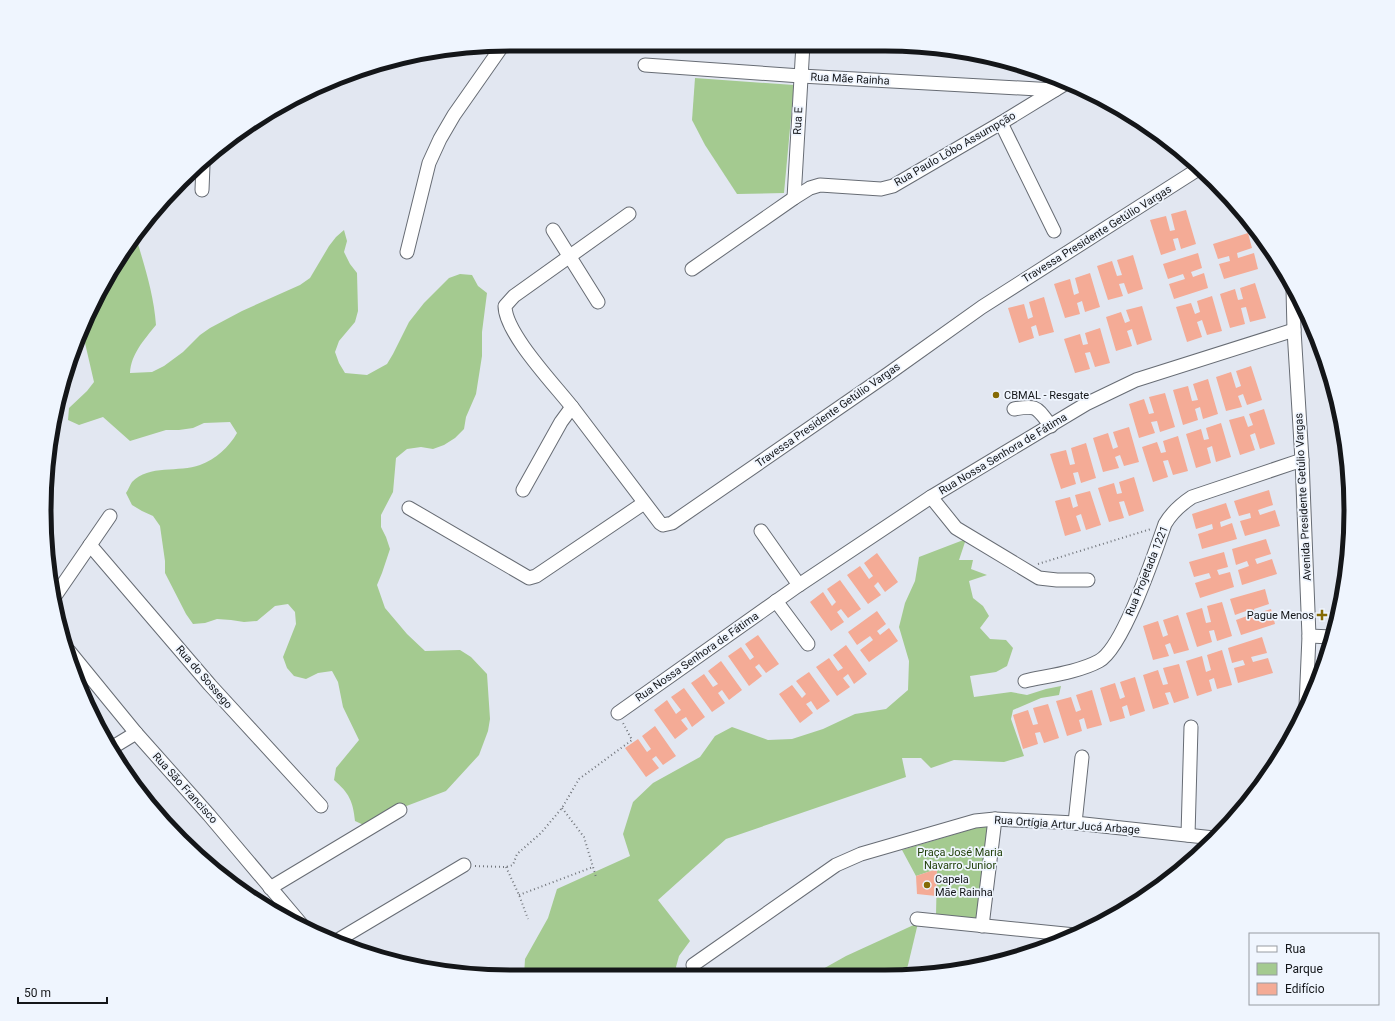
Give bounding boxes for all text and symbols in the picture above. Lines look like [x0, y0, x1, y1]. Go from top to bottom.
street label: Rua Mãe Rainha [810, 70, 890, 88]
street label: Rua E [791, 107, 805, 135]
street label: Rua Paulo Lôbo Assumpção [892, 109, 1018, 189]
street label: Travessa Presidente Getúlio Vargas [1020, 182, 1174, 285]
street label: Travessa Presidente Getúlio Vargas [753, 360, 903, 470]
place label: CBMAL - Resgate [1004, 389, 1089, 402]
marker: CBMAL - Resgate [991, 390, 1001, 400]
street label: Rua Nossa Senhora de Fátima [937, 410, 1069, 498]
street label: Avenida Presidente Getúlio Vargas [1292, 412, 1314, 581]
street label: Rua Projetada 1221 [1123, 524, 1171, 618]
street label: Rua Nossa Senhora de Fátima [633, 609, 761, 705]
place label: Pague Menos [1247, 609, 1314, 622]
marker: Pague Menos [1317, 610, 1327, 620]
street label: Rua do Sossego [173, 643, 235, 711]
street label: Rua São Francisco [150, 750, 220, 826]
street label: Rua Ortígia Artur Jucá Arbage [994, 813, 1140, 837]
park label: Praça José Maria Navarro Junior [917, 846, 1003, 872]
place label: Capela Mãe Rainha [935, 873, 993, 899]
marker: Capela Mãe Rainha [922, 880, 932, 890]
legend [1249, 933, 1379, 1005]
text: Rua [1285, 942, 1306, 956]
text: Parque [1285, 962, 1323, 976]
scale bar [18, 979, 107, 1005]
text: Edifício [1285, 982, 1325, 996]
text: 50 m [24, 986, 51, 1000]

